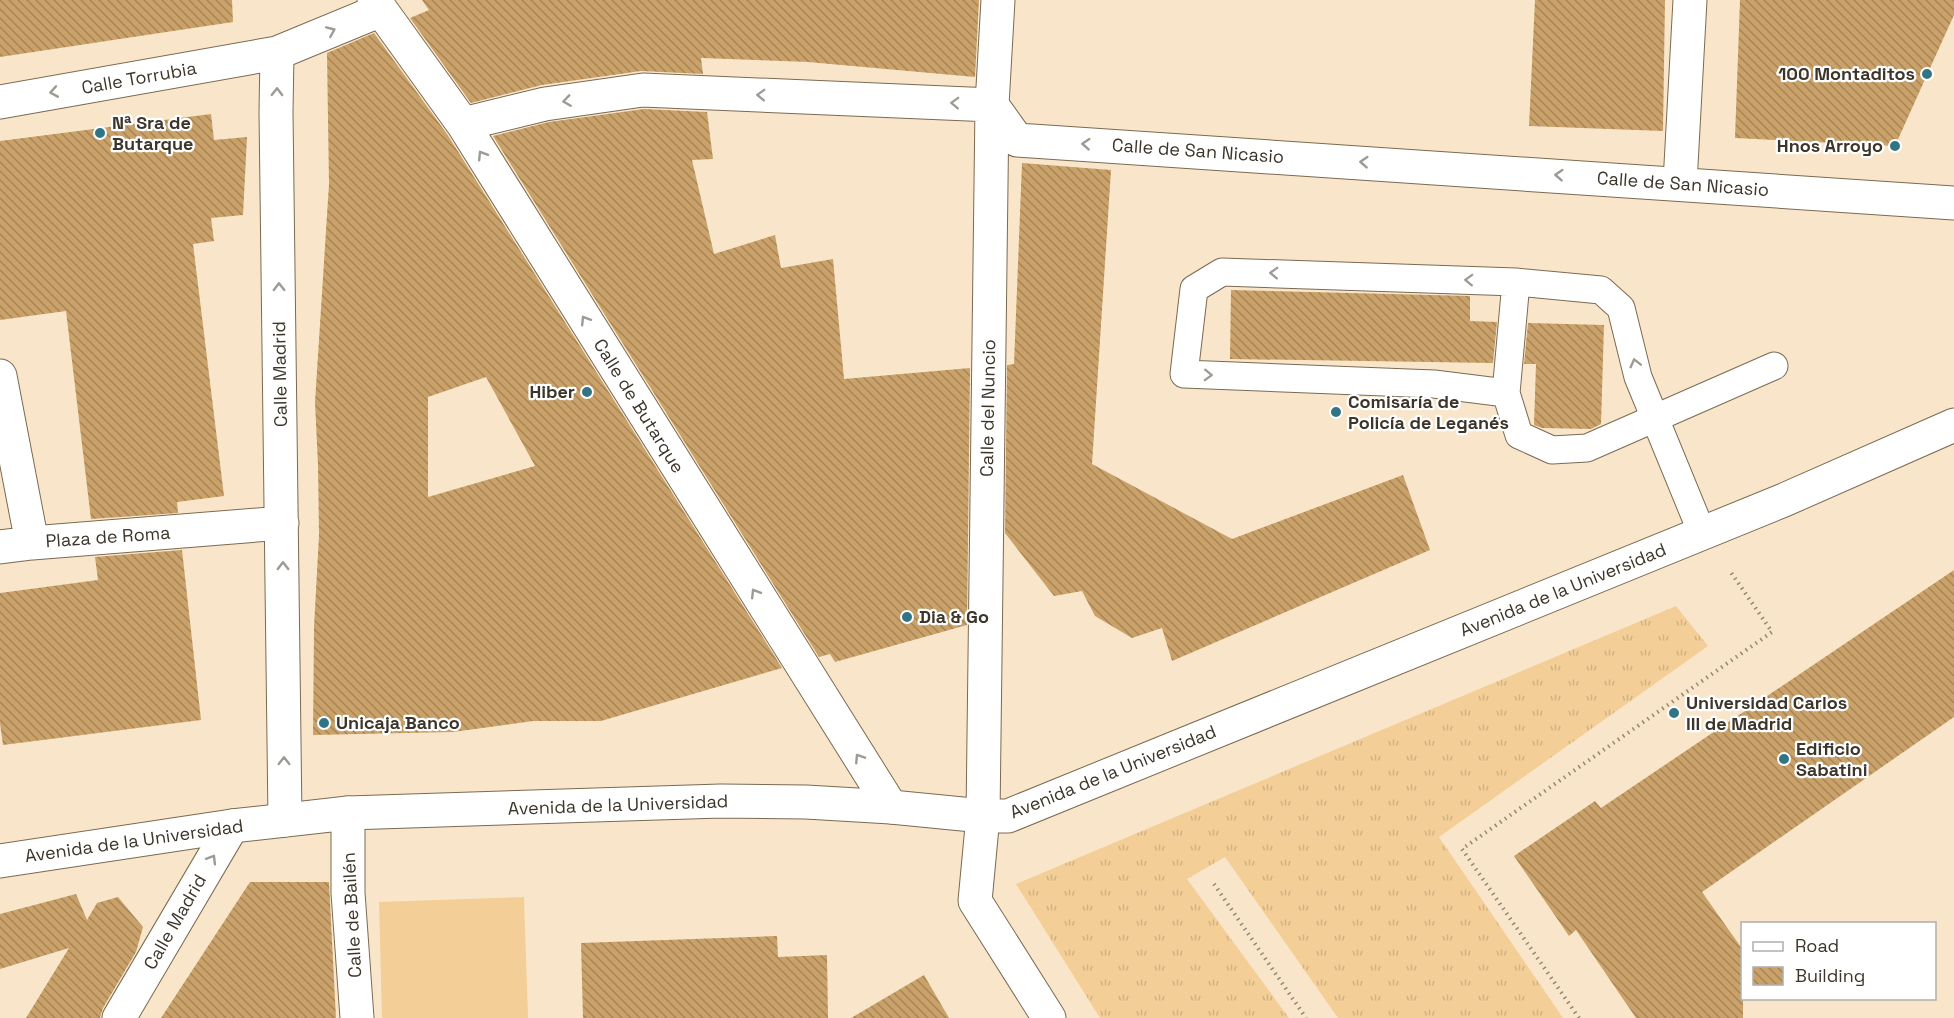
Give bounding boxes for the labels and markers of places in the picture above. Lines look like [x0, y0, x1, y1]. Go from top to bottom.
place label: 100 Montaditos [1778, 62, 1915, 85]
marker: 100 Montaditos [1920, 67, 1934, 81]
place label: Nª Sra de Butarque [112, 111, 193, 155]
marker: Nª Sra de Butarque [93, 126, 107, 140]
place label: Hnos Arroyo [1777, 134, 1883, 157]
marker: Hnos Arroyo [1888, 139, 1902, 153]
place label: Hiber [529, 380, 575, 403]
marker: Hiber [580, 385, 594, 399]
place label: Comisaría de Policía de Leganés [1348, 390, 1509, 434]
marker: Comisaría de Policía de Leganés [1329, 405, 1343, 419]
place label: Dia & Go [919, 605, 989, 628]
marker: Dia & Go [900, 610, 914, 624]
place label: Universidad Carlos III de Madrid [1686, 691, 1847, 735]
marker: Universidad Carlos III de Madrid [1667, 706, 1681, 720]
place label: Unicaja Banco [336, 711, 460, 734]
marker: Unicaja Banco [317, 716, 331, 730]
place label: Edificio Sabatini [1796, 737, 1867, 781]
marker: Edificio Sabatini [1777, 752, 1791, 766]

